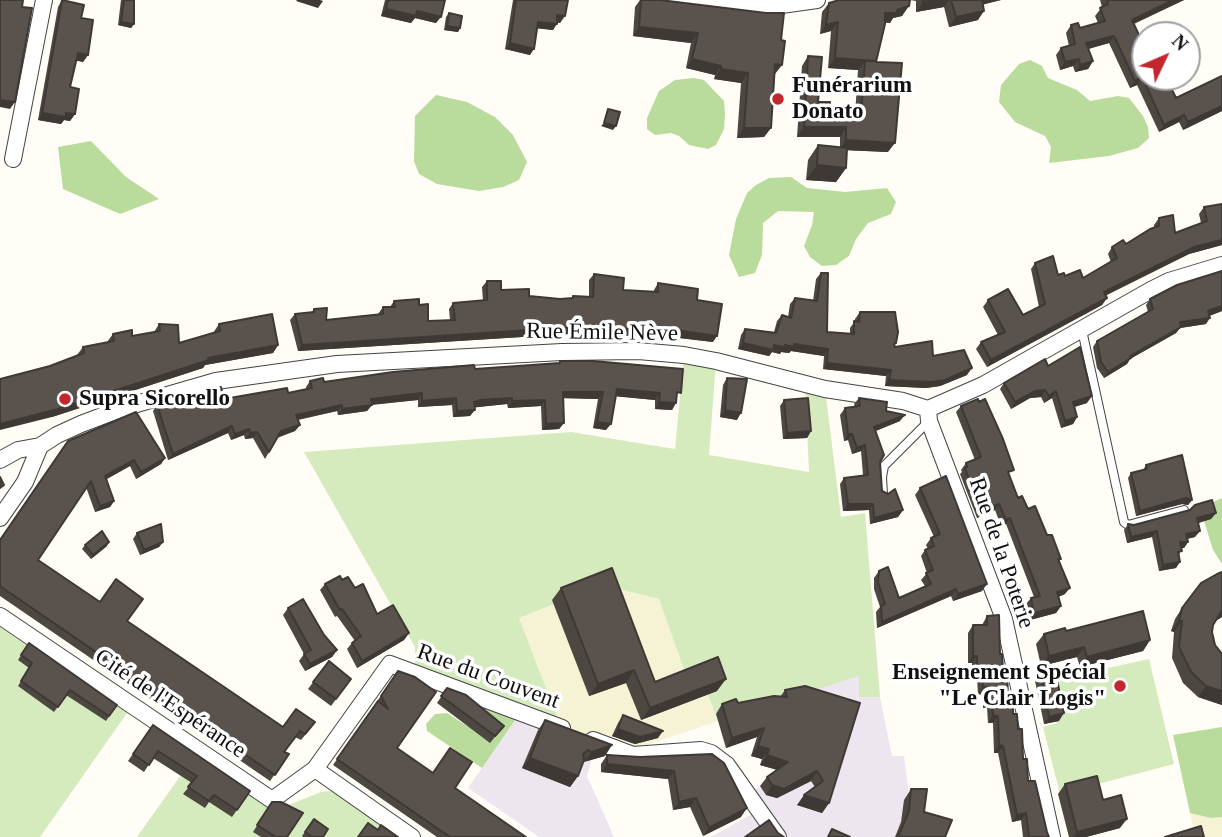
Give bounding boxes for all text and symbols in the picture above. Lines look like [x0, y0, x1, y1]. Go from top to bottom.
north arrow [1131, 21, 1201, 91]
text: N [1168, 30, 1192, 55]
place label: Funérarium Donato [792, 72, 912, 126]
marker: Funérarium Donato [770, 91, 786, 107]
street label: Rue Émile Nève [526, 318, 678, 348]
place label: Supra Sicorello [79, 385, 230, 413]
marker: Supra Sicorello [57, 391, 73, 407]
street label: Rue de la Poterie [962, 474, 1040, 632]
street label: Rue du Couvent [413, 638, 563, 716]
street label: Cité de l'Espérance [89, 643, 251, 765]
place label: Enseignement Spécial "Le Clair Logis" [892, 659, 1106, 713]
marker: Enseignement Spécial "Le Clair Logis" [1112, 678, 1128, 694]

